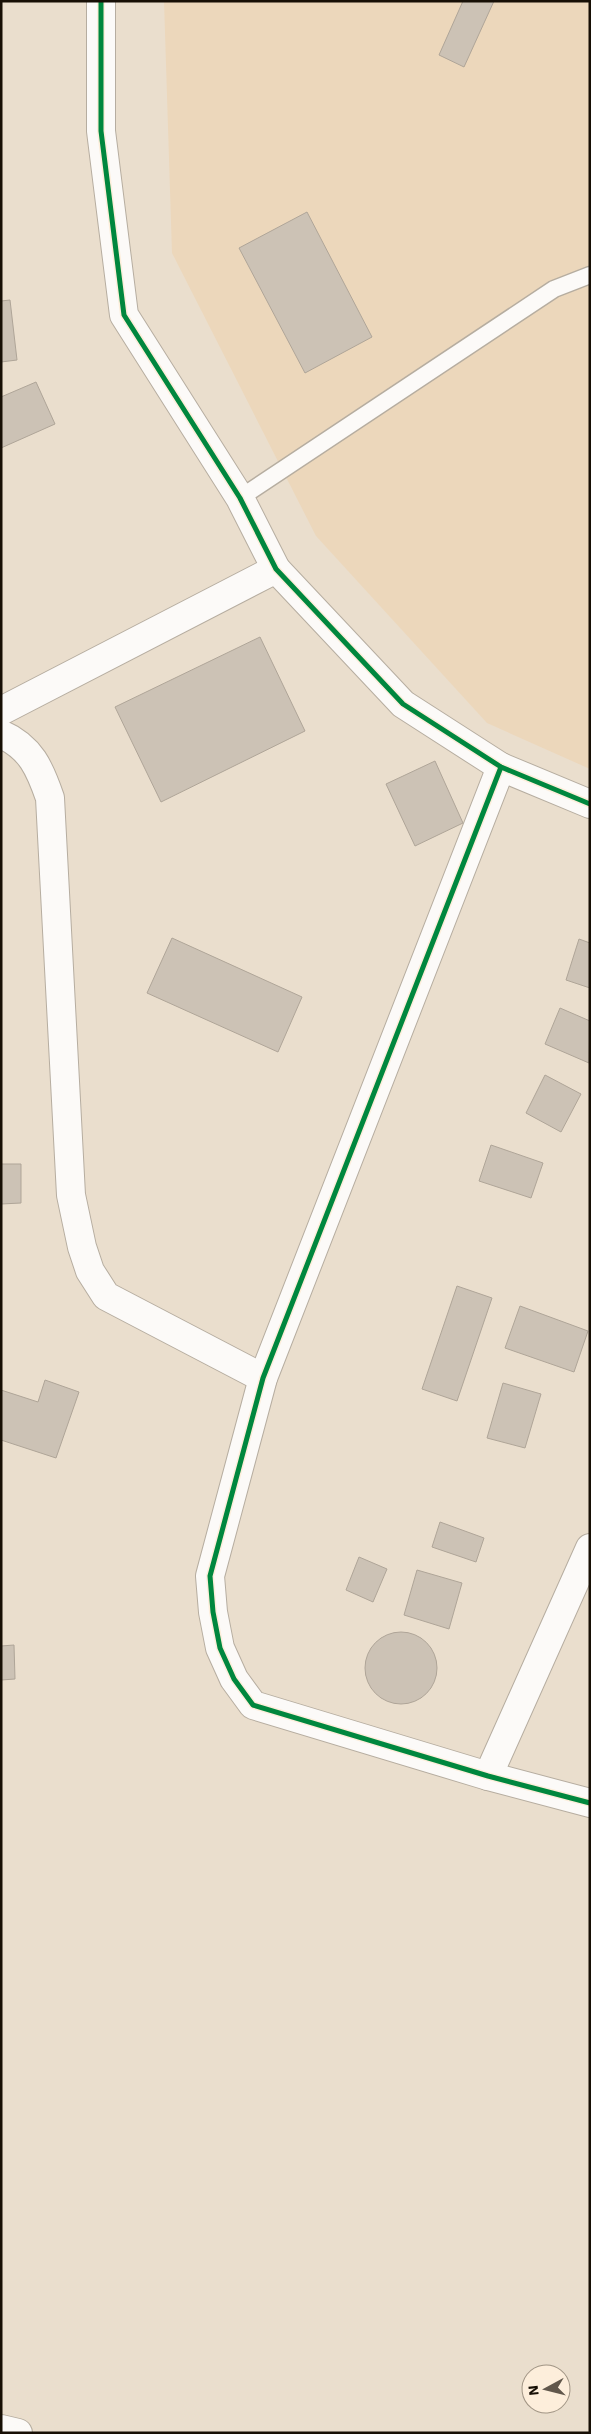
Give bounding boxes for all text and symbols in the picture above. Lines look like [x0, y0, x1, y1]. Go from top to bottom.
north arrow [521, 2364, 571, 2414]
text: N [525, 2384, 542, 2397]

